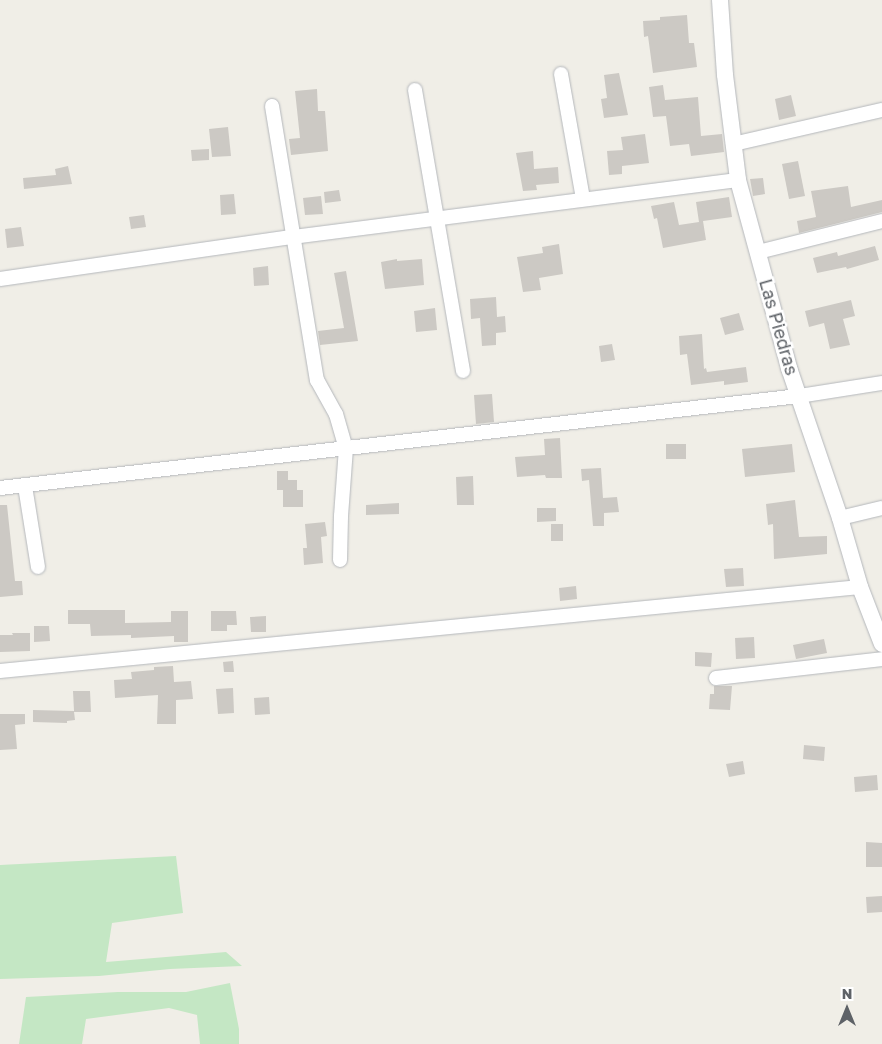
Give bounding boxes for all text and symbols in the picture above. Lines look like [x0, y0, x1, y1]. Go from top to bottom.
street label: Las Piedras [755, 276, 803, 378]
north arrow [822, 984, 872, 1034]
text: N [842, 985, 852, 1002]

